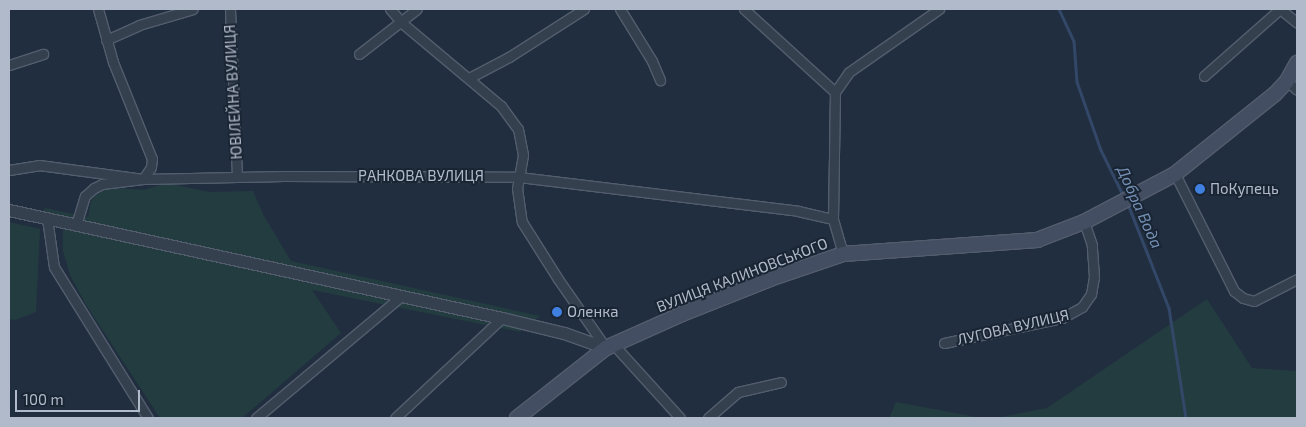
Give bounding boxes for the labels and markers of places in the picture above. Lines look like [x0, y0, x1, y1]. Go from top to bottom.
place label: ПоКупець [1210, 180, 1279, 198]
marker: ПоКупець [1194, 183, 1206, 195]
place label: Оленка [567, 303, 618, 321]
marker: Оленка [551, 306, 563, 318]

